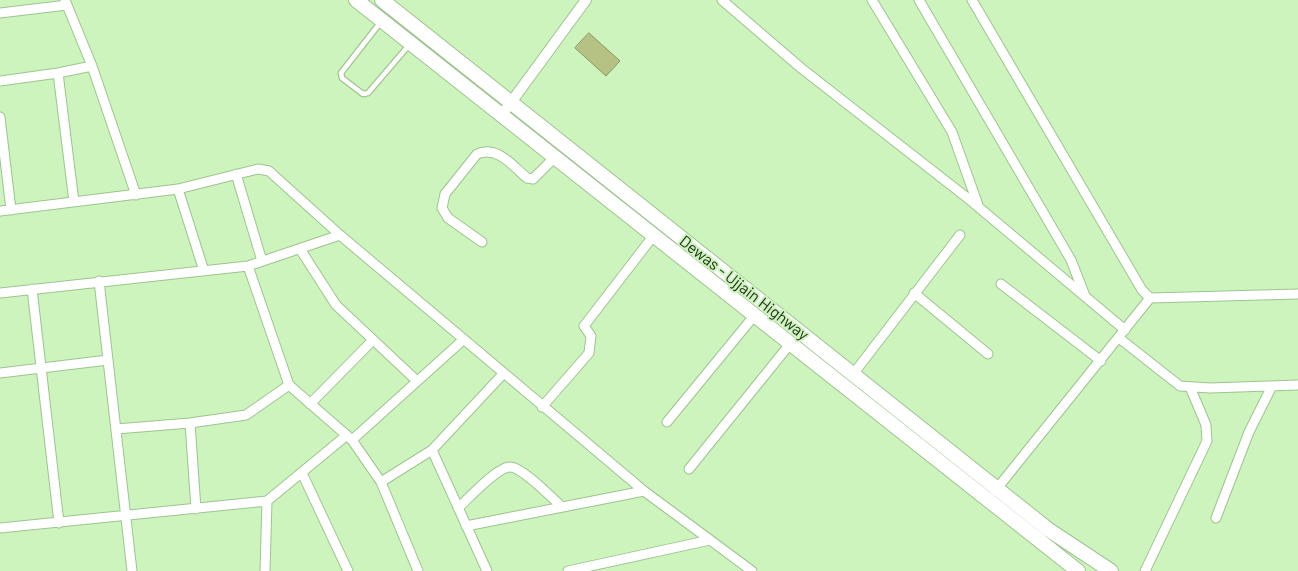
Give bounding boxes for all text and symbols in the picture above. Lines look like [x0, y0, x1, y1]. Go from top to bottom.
street label: Dewas - Ujjain Highway [676, 232, 812, 344]

